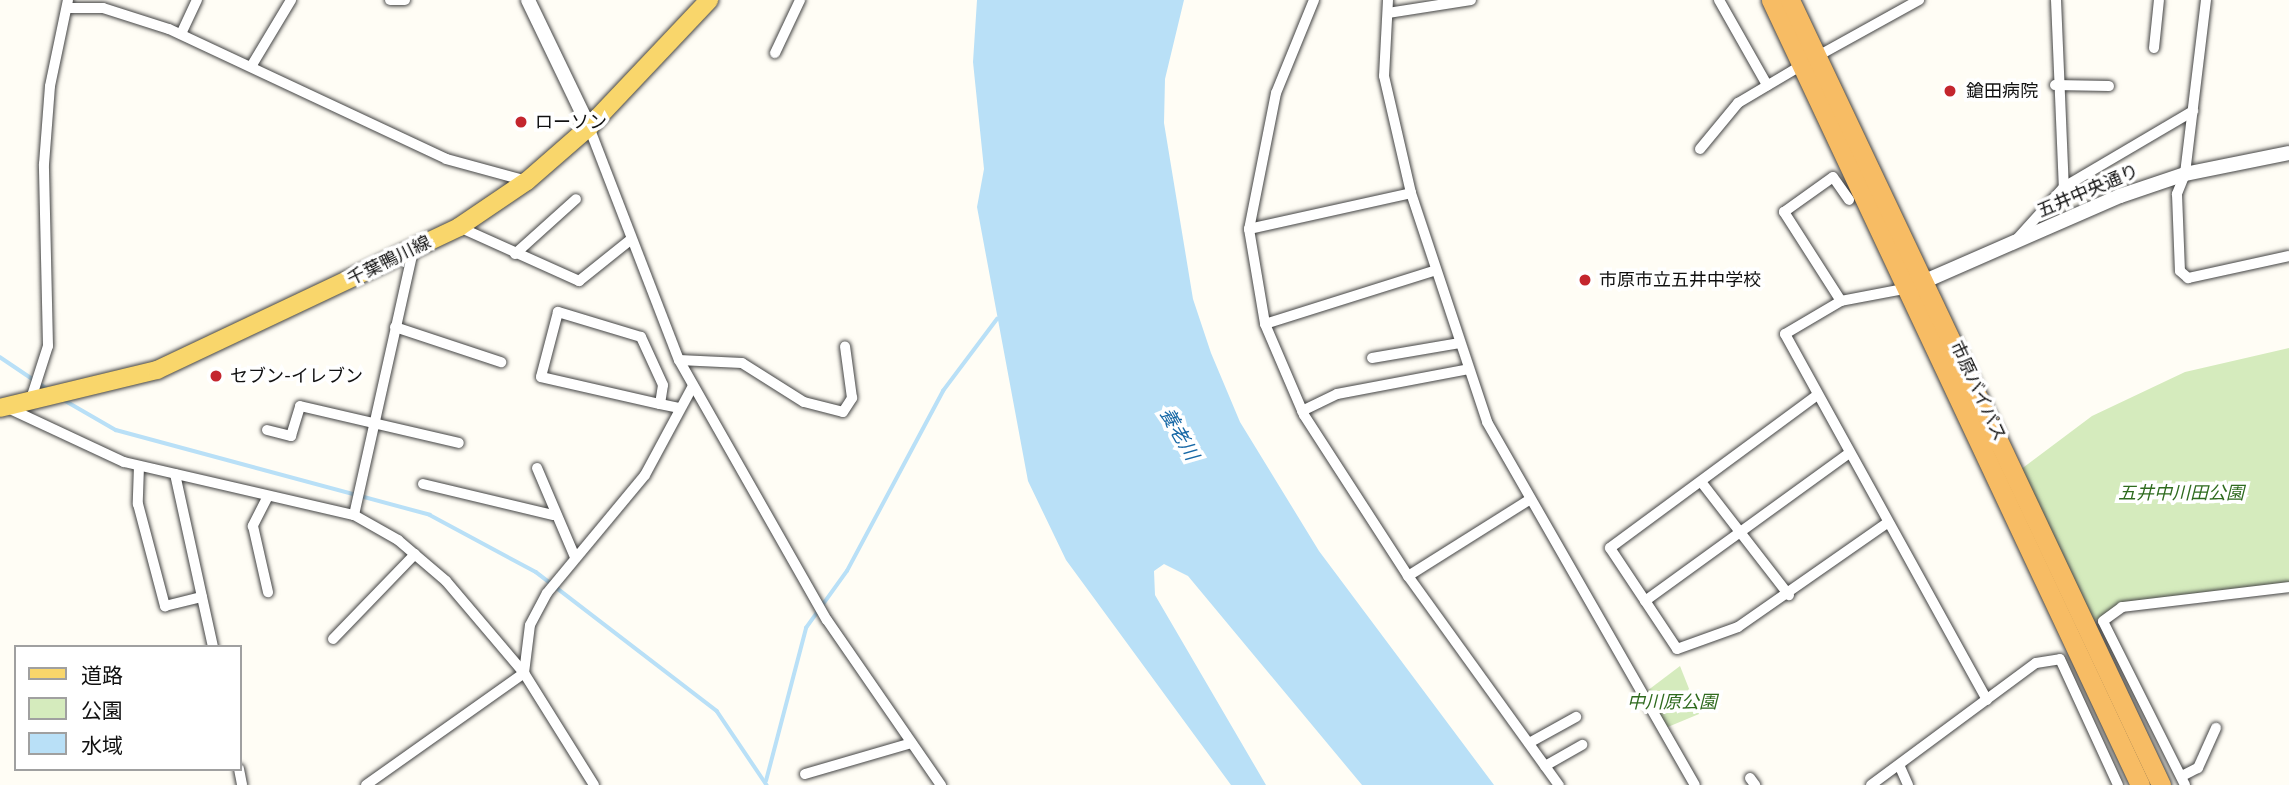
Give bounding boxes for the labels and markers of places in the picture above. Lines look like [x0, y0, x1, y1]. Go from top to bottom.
place label: 鎗田病院 [1966, 80, 2038, 102]
marker: 鎗田病院 [1940, 81, 1960, 101]
place label: ローソン [535, 111, 607, 133]
marker: ローソン [513, 114, 529, 130]
place label: 市原市立五井中学校 [1599, 269, 1761, 291]
marker: 市原市立五井中学校 [1577, 272, 1593, 288]
place label: セブン-イレブン [230, 365, 363, 387]
marker: セブン-イレブン [208, 368, 224, 384]

